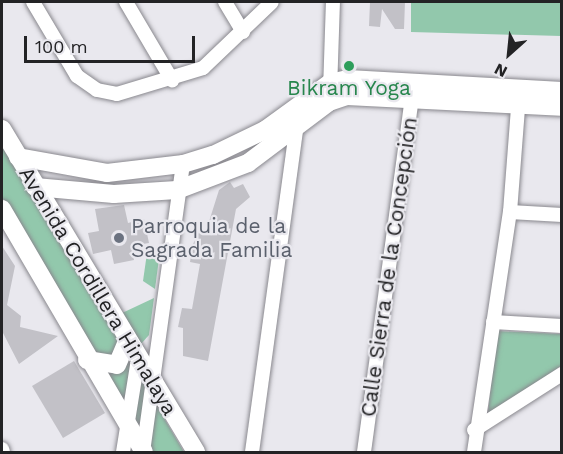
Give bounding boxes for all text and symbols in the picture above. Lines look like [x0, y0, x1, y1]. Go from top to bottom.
scale bar [27, 24, 198, 62]
north arrow [479, 24, 539, 84]
text: 100 m [35, 36, 88, 57]
marker: Bikram Yoga [342, 59, 356, 73]
text: N [491, 59, 510, 82]
place label: Bikram Yoga [287, 75, 411, 101]
street label: Calle Sierra de la Concepción [355, 115, 423, 419]
street label: Avenida Cordillera Himalaya [13, 162, 183, 420]
place label: Parroquia de la Sagrada Familia [131, 213, 293, 263]
marker: Parroquia de la Sagrada Familia [112, 231, 126, 245]

